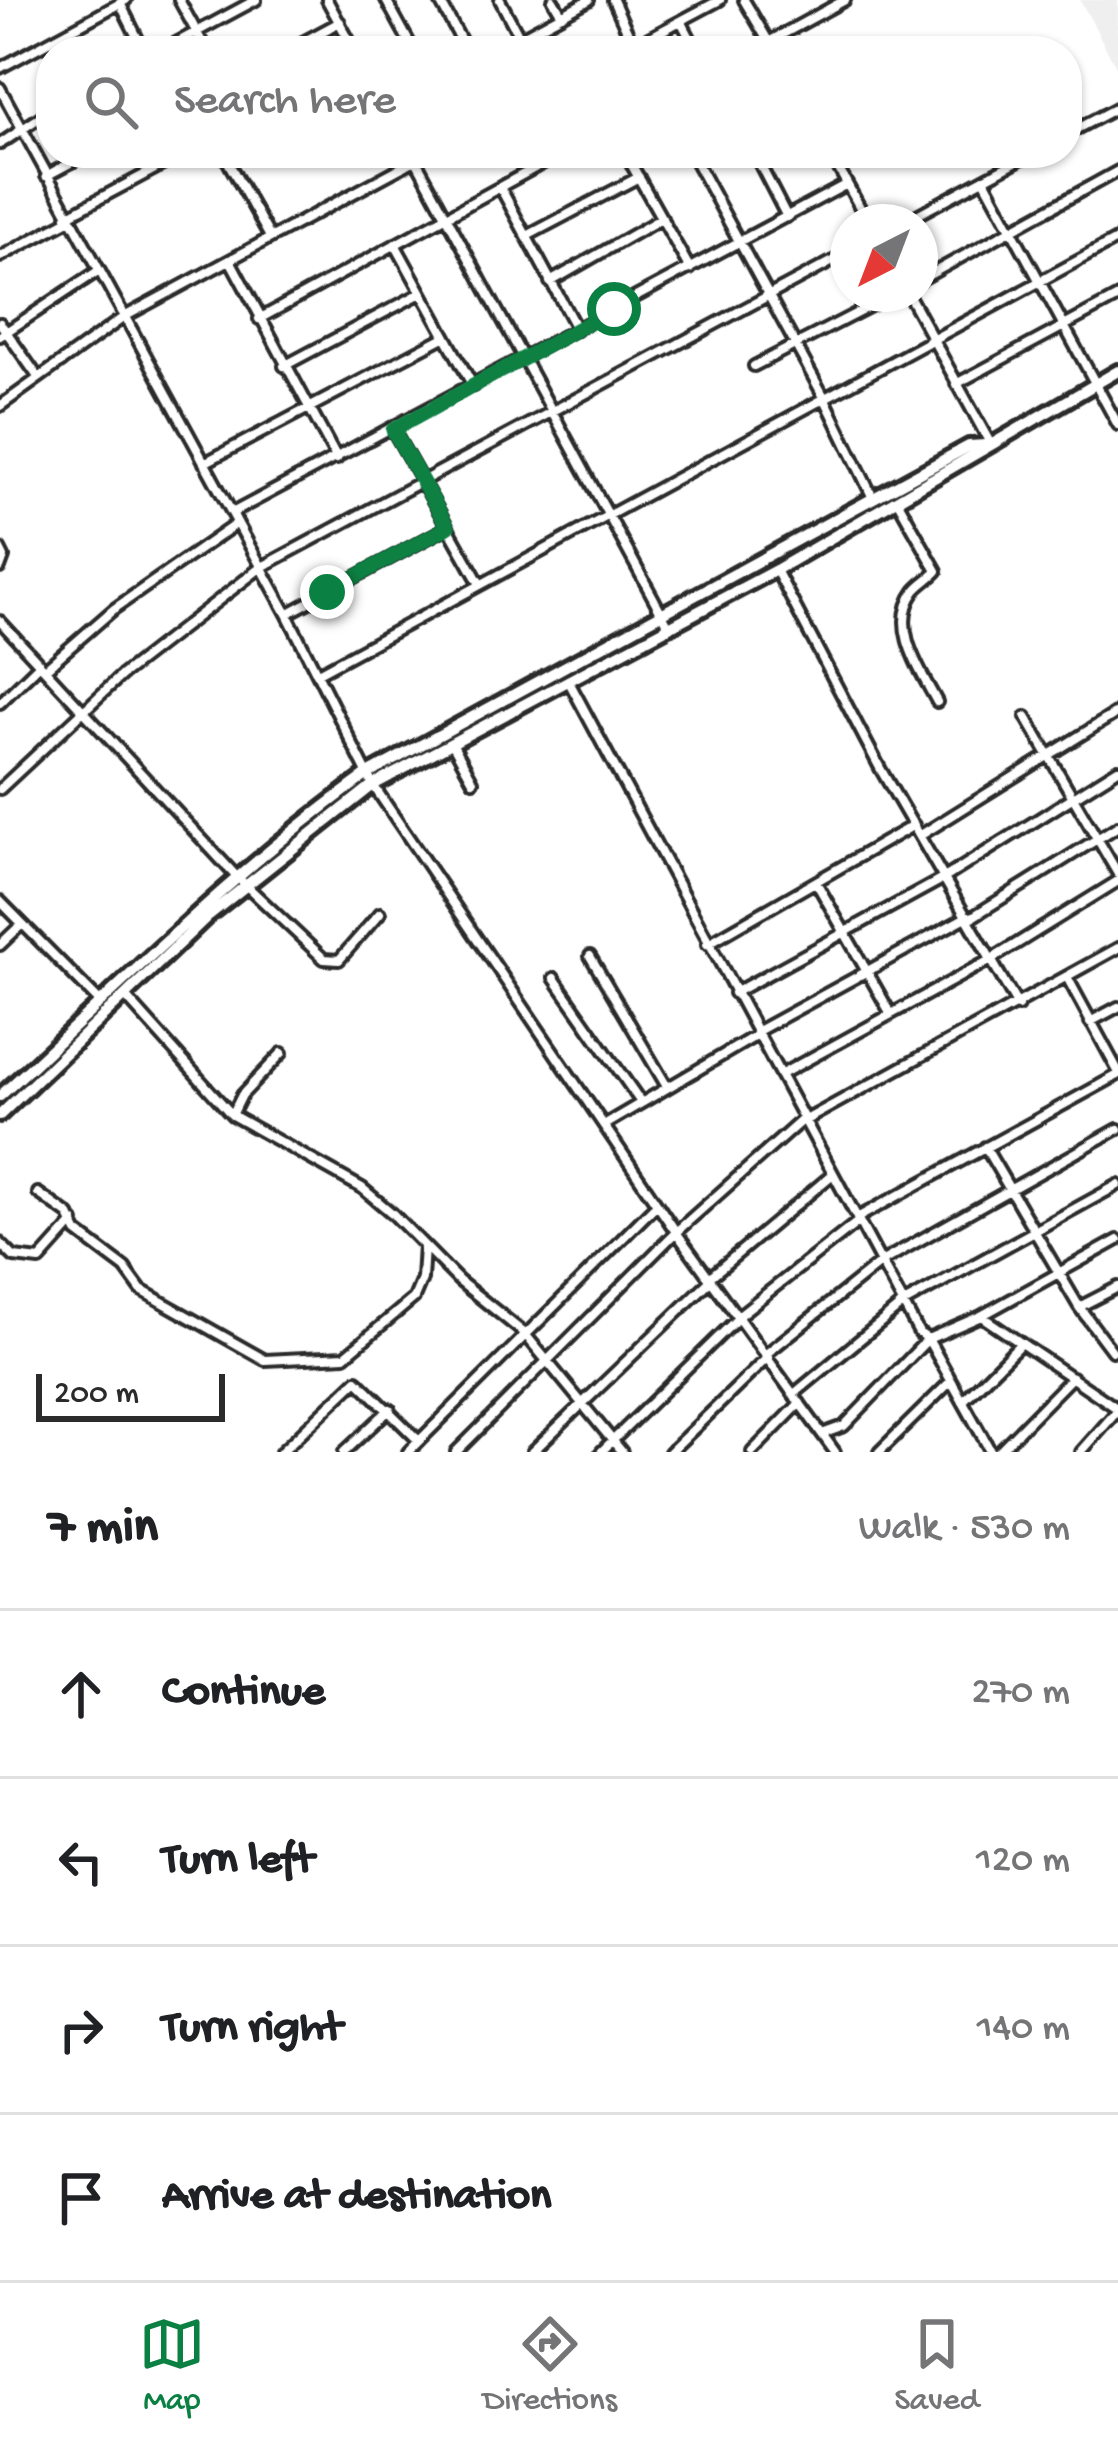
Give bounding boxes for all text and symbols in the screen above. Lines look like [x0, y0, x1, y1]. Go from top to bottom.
search box [36, 36, 1082, 168]
icon: search [78, 69, 144, 135]
text: Search here [174, 76, 396, 129]
north arrow [830, 204, 938, 312]
route start [587, 282, 641, 336]
route end [300, 565, 354, 619]
scale bar [36, 1368, 225, 1421]
text: 200 m [54, 1376, 139, 1414]
text: 7 min [48, 1500, 158, 1560]
text: Walk · 530 m [859, 1507, 1070, 1553]
icon: ahead [48, 1661, 114, 1727]
text: Continue [162, 1667, 325, 1720]
text: 270 m [972, 1671, 1070, 1717]
icon: left [48, 1829, 114, 1895]
text: Turn left [162, 1835, 314, 1888]
text: 120 m [976, 1839, 1070, 1885]
icon: right [48, 1997, 114, 2063]
text: Turn right [162, 2003, 342, 2056]
text: 140 m [977, 2007, 1070, 2053]
icon: arrive [48, 2165, 114, 2231]
text: Arrive at destination [162, 2171, 551, 2224]
tab: Map [139, 2311, 205, 2421]
tab: Directions [483, 2311, 617, 2421]
tab: Saved [895, 2311, 979, 2421]

